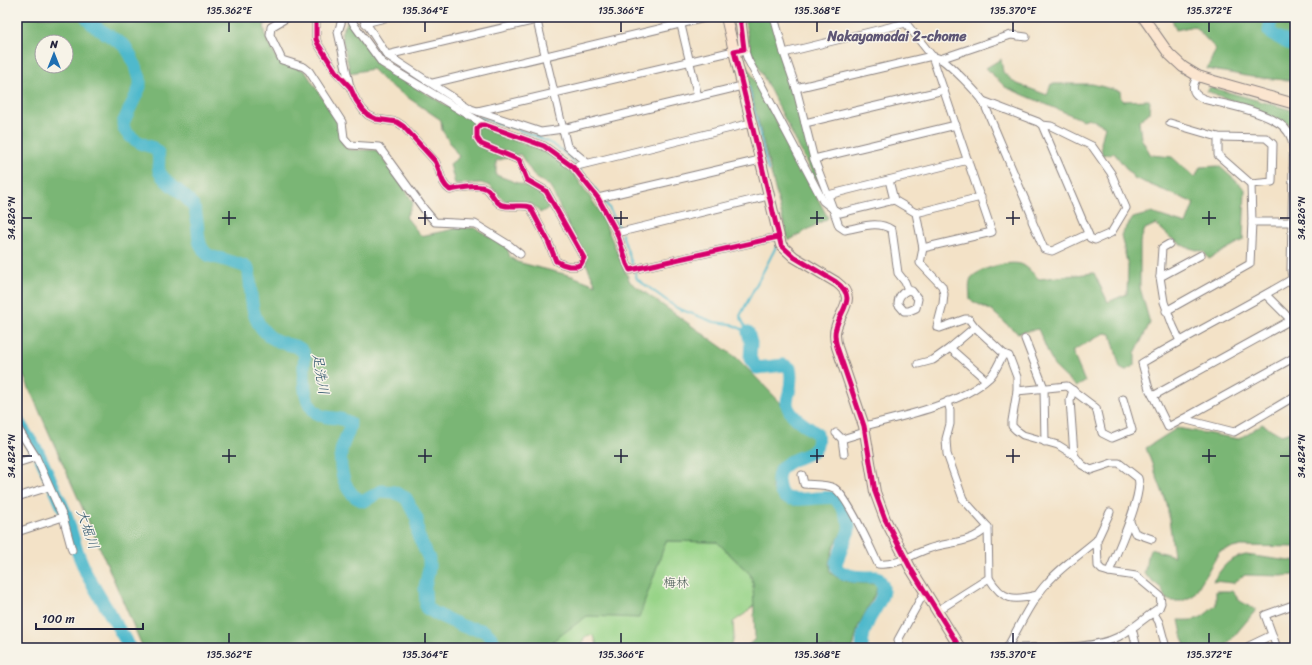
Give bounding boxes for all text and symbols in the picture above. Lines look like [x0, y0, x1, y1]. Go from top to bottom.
text: 135.362°E [206, 2, 253, 20]
text: 135.364°E [402, 2, 450, 20]
text: 135.366°E [598, 2, 645, 20]
text: 135.368°E [794, 2, 841, 20]
text: 135.370°E [990, 2, 1038, 20]
text: 135.372°E [1186, 2, 1233, 20]
district label: Nakayamadai 2-chome [826, 24, 967, 49]
north arrow [34, 34, 74, 74]
text: N [49, 35, 58, 54]
text: 34.826°N [3, 196, 21, 240]
text: 34.826°N [1293, 196, 1311, 240]
water label: 足洗川 [305, 351, 336, 397]
text: 34.824°N [3, 434, 21, 478]
text: 34.824°N [1293, 434, 1311, 478]
water label: 大堀川 [69, 505, 106, 553]
park label: 梅林 [663, 571, 689, 594]
scale bar [36, 605, 143, 631]
text: 100 m [42, 608, 75, 630]
text: 135.362°E [206, 646, 253, 664]
text: 135.364°E [402, 646, 450, 664]
text: 135.366°E [598, 646, 645, 664]
text: 135.368°E [794, 646, 841, 664]
text: 135.370°E [990, 646, 1038, 664]
text: 135.372°E [1186, 646, 1233, 664]

